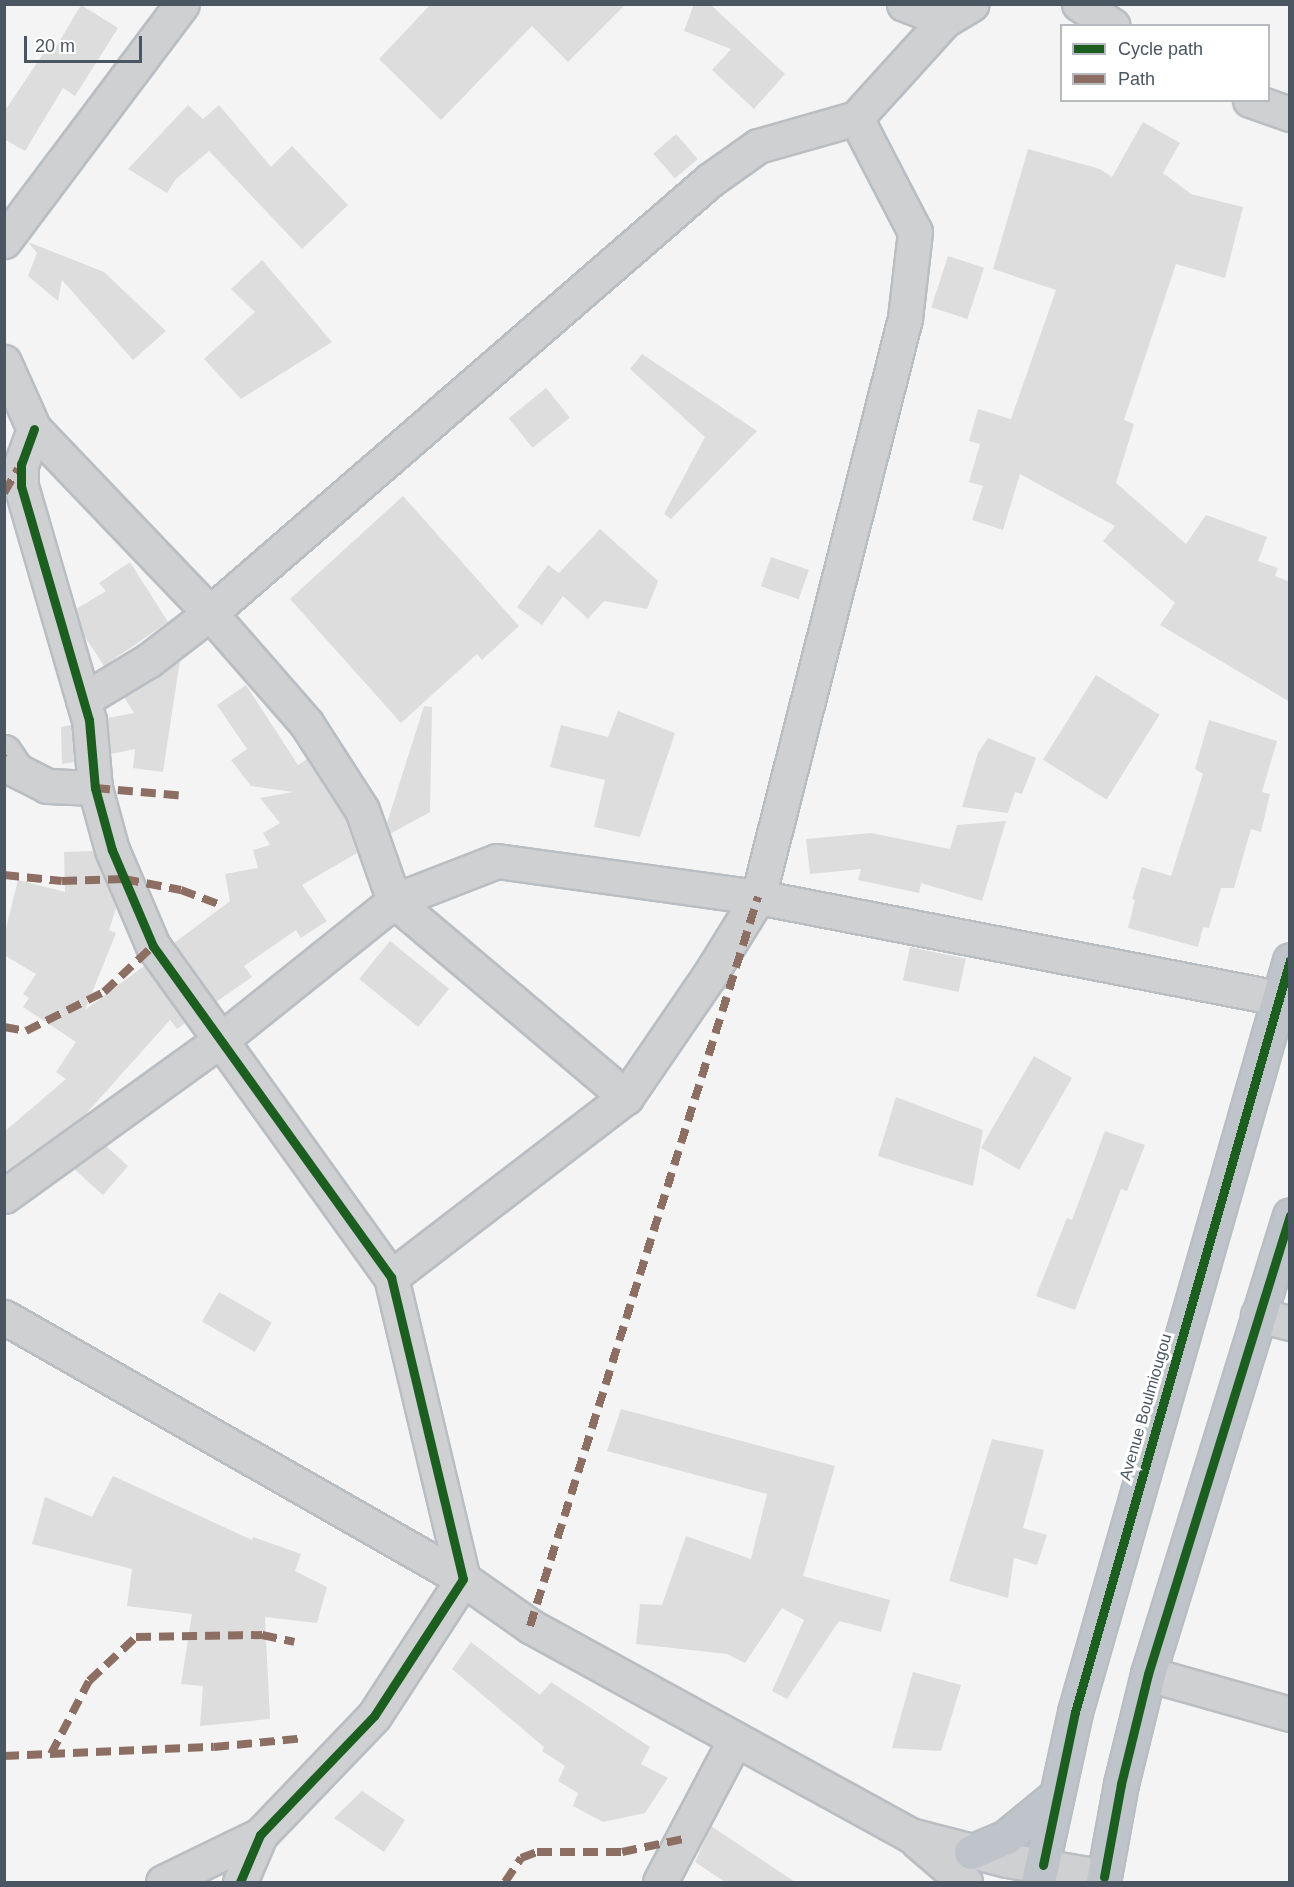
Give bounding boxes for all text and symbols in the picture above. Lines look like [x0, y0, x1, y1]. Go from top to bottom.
scale bar [27, 24, 146, 62]
legend [1060, 24, 1270, 102]
text: 20 m [35, 36, 75, 56]
text: Cycle path [1118, 39, 1203, 59]
text: Path [1118, 69, 1155, 89]
street label: Avenue Boulmiougou [1116, 1331, 1176, 1483]

